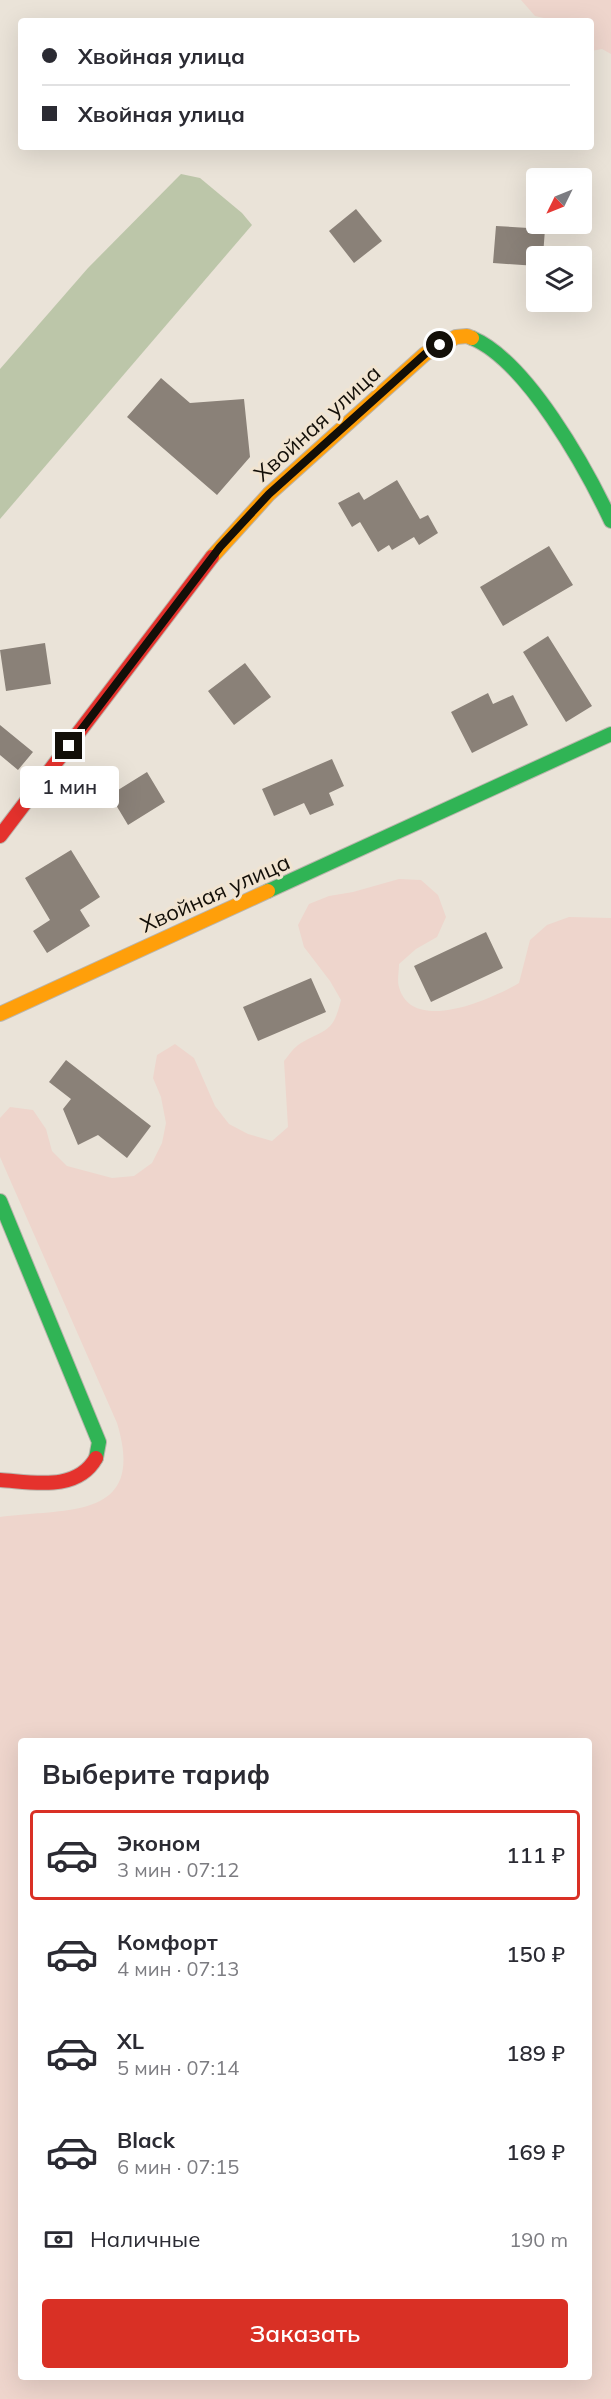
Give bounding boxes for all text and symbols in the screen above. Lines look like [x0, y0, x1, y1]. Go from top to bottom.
text: Хвойная улица [78, 42, 245, 70]
text: Хвойная улица [78, 100, 245, 128]
north arrow [526, 168, 592, 234]
map controls [526, 168, 592, 312]
button: layers [526, 246, 592, 312]
route start [426, 331, 453, 358]
street label: Хвойная улица [248, 359, 386, 487]
route end [55, 732, 82, 759]
callout: 1 мин [20, 767, 118, 809]
text: 1 мин [42, 774, 97, 799]
street label: Хвойная улица [136, 847, 294, 939]
text: Выберите тариф [42, 1757, 270, 1791]
icon: car [45, 1828, 99, 1882]
text: Эконом [117, 1829, 201, 1857]
text: 111 ₽ [506, 1841, 565, 1869]
text: 3 мин · 07:12 [117, 1857, 239, 1882]
icon: car [45, 1927, 99, 1981]
text: Комфорт [117, 1928, 218, 1956]
text: 150 ₽ [506, 1940, 565, 1968]
text: 4 мин · 07:13 [117, 1956, 239, 1981]
icon: car [45, 2026, 99, 2080]
text: XL [117, 2027, 144, 2055]
text: 189 ₽ [506, 2039, 565, 2067]
text: 5 мин · 07:14 [117, 2055, 239, 2080]
icon: car [45, 2125, 99, 2179]
text: Black [117, 2126, 175, 2154]
text: 169 ₽ [506, 2138, 565, 2166]
text: 6 мин · 07:15 [117, 2154, 239, 2179]
icon: cash [42, 2223, 75, 2256]
text: Наличные [90, 2225, 200, 2253]
text: 190 m [509, 2227, 568, 2252]
button: Заказать [42, 2299, 568, 2368]

